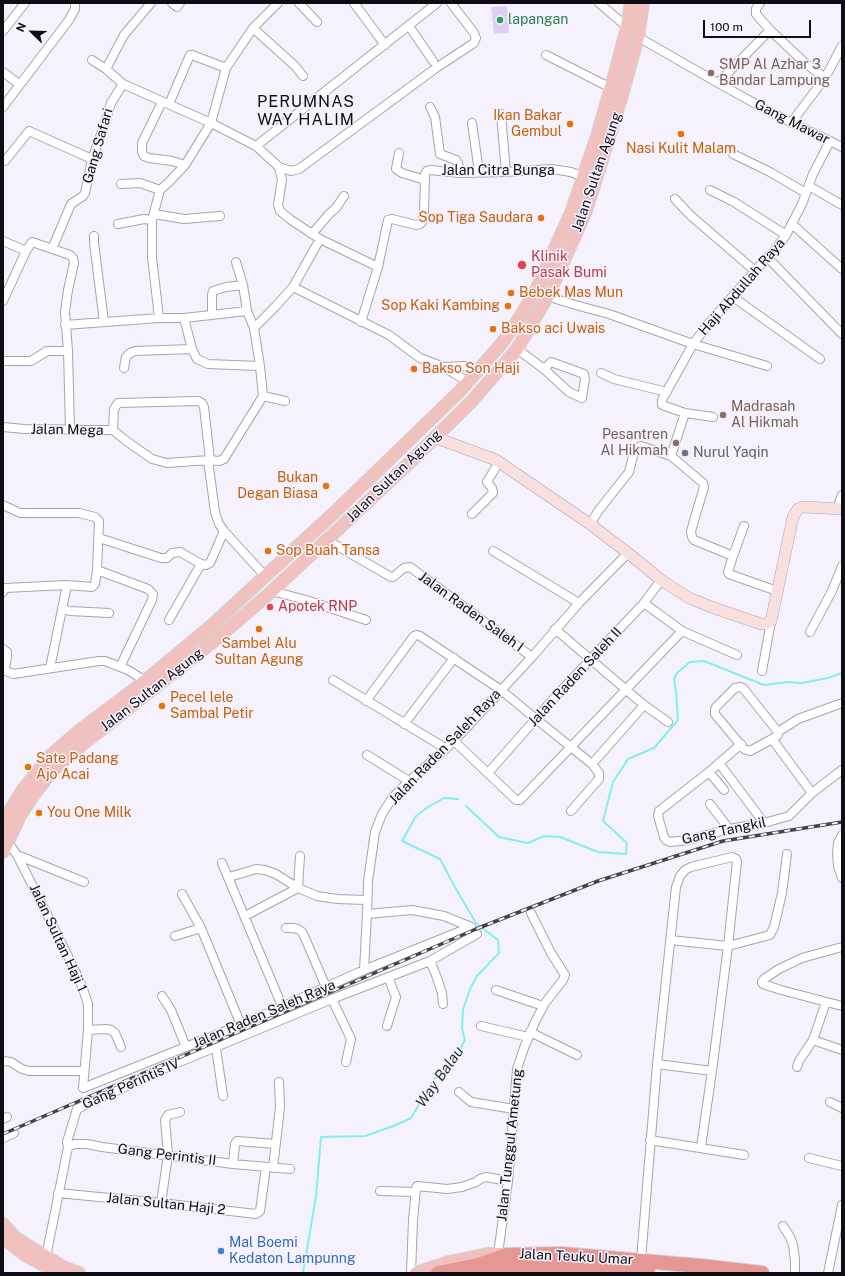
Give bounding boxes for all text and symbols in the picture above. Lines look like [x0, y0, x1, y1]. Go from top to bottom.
north arrow [12, 12, 52, 52]
place label: lapangan [508, 12, 568, 28]
scale bar [705, 12, 813, 38]
marker: lapangan [495, 15, 505, 25]
text: 100 m [710, 20, 743, 34]
text: N [14, 21, 28, 34]
place label: SMP Al Azhar 3 Bandar Lampung [719, 57, 830, 90]
marker: SMP Al Azhar 3 Bandar Lampung [706, 68, 716, 78]
district label: PERUMNAS WAY HALIM [257, 92, 355, 130]
street label: Gang Mawar [752, 96, 832, 148]
street label: Gang Safari [79, 107, 117, 185]
place label: Ikan Bakar Gembul [493, 108, 562, 140]
street label: Jalan Sultan Agung [569, 110, 625, 234]
marker: Ikan Bakar Gembul [565, 119, 575, 129]
marker: Nasi Kulit Malam [676, 129, 686, 139]
place label: Nasi Kulit Malam [626, 141, 736, 157]
street label: Jalan Citra Bunga [441, 163, 555, 179]
place label: Sop Tiga Saudara [418, 210, 533, 226]
marker: Sop Tiga Saudara [536, 213, 546, 223]
street label: Haji Abdullah Raya [695, 235, 789, 339]
place label: Klinik Pasak Bumi [531, 249, 607, 282]
marker: Klinik Pasak Bumi [516, 259, 528, 271]
place label: Bebek Mas Mun [519, 285, 623, 301]
marker: Bebek Mas Mun [506, 288, 516, 298]
place label: Sop Kaki Kambing [381, 298, 500, 314]
marker: Sop Kaki Kambing [503, 301, 513, 311]
place label: Bakso aci Uwais [501, 321, 605, 337]
marker: Bakso aci Uwais [488, 324, 498, 334]
place label: Bakso Son Haji [422, 361, 520, 377]
marker: Bakso Son Haji [409, 364, 419, 374]
place label: Madrasah Al Hikmah [731, 399, 799, 432]
marker: Madrasah Al Hikmah [718, 410, 728, 420]
street label: Jalan Mega [30, 421, 104, 439]
street label: Jalan Sultan Agung [343, 426, 445, 526]
place label: Pesantren Al Hikmah [600, 427, 668, 460]
marker: Pesantren Al Hikmah [671, 438, 681, 448]
place label: Nurul Yaqin [693, 445, 769, 461]
marker: Nurul Yaqin [680, 448, 690, 458]
place label: Bukan Degan Biasa [237, 470, 318, 502]
marker: Bukan Degan Biasa [321, 481, 331, 491]
place label: Sop Buah Tansa [276, 543, 380, 559]
marker: Sop Buah Tansa [263, 546, 273, 556]
street label: Jalan Raden Saleh I [415, 568, 527, 656]
place label: Apotek RNP [278, 599, 357, 615]
marker: Apotek RNP [265, 602, 275, 612]
marker: Sambel Alu Sultan Agung [254, 624, 264, 634]
street label: Jalan Raden Saleh II [525, 624, 625, 730]
place label: Sambel Alu Sultan Agung [214, 636, 304, 668]
street label: Jalan Sultan Agung [97, 645, 207, 735]
street label: Jalan Raden Saleh Raya [386, 686, 504, 808]
place label: Pecel lele Sambal Petir [170, 690, 254, 722]
marker: Pecel lele Sambal Petir [157, 701, 167, 711]
place label: Sate Padang Ajo Acai [36, 751, 119, 784]
marker: Sate Padang Ajo Acai [23, 762, 33, 772]
place label: You One Milk [47, 805, 132, 821]
marker: You One Milk [34, 808, 44, 818]
street label: Gang Tangkil [680, 814, 768, 848]
street label: Jalan Sultan Haji 1 [26, 881, 90, 995]
street label: Jalan Raden Saleh Raya [190, 976, 338, 1052]
water label: Way Balau [412, 1043, 468, 1111]
street label: Gang Perintis IV [80, 1055, 182, 1113]
street label: Jalan Tunggul Ametung [494, 1068, 526, 1222]
street label: Gang Perintis II [117, 1141, 217, 1169]
street label: Jalan Sultan Haji 2 [106, 1189, 226, 1219]
place label: Mal Boemi Kedaton Lampunng [229, 1235, 356, 1268]
marker: Mal Boemi Kedaton Lampunng [216, 1246, 226, 1256]
street label: Jalan Teuku Umar [518, 1246, 634, 1268]

